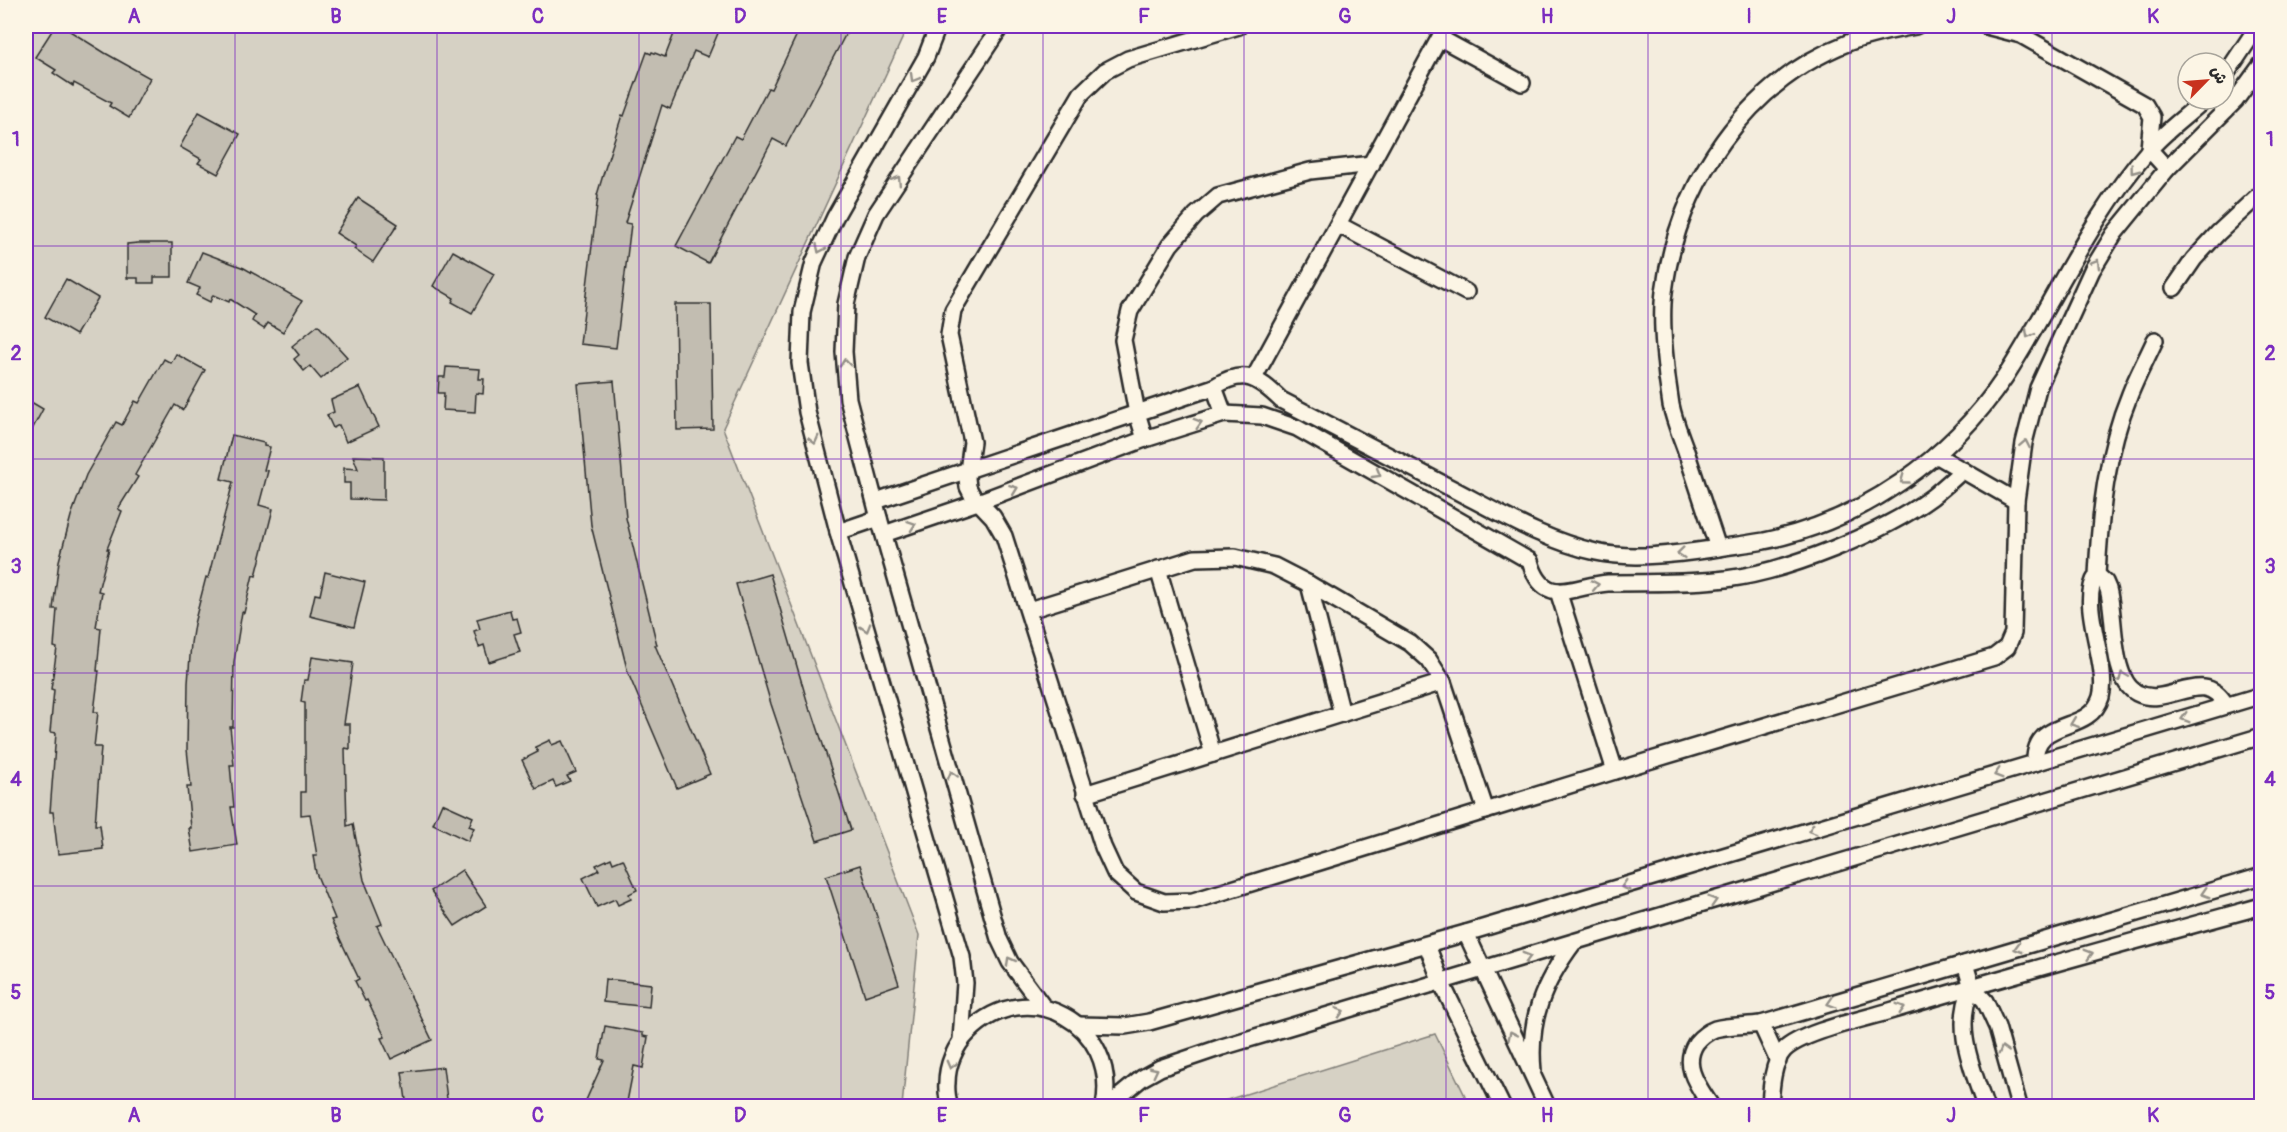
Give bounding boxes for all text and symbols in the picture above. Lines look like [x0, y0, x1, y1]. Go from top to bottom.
text: A [128, 4, 141, 29]
text: B [330, 4, 342, 29]
text: C [532, 4, 544, 29]
text: D [734, 4, 747, 29]
text: E [937, 4, 948, 29]
text: F [1138, 4, 1150, 29]
text: G [1338, 4, 1352, 29]
text: H [1541, 4, 1554, 29]
text: I [1746, 4, 1752, 29]
text: J [1946, 4, 1956, 29]
text: K [2147, 4, 2159, 29]
north arrow [2176, 51, 2236, 111]
text: ش [2206, 63, 2231, 87]
one-way arrow [909, 72, 921, 83]
text: 1 [12, 127, 20, 152]
text: 1 [2266, 127, 2274, 152]
one-way arrow [2130, 163, 2141, 174]
one-way arrow [890, 176, 902, 186]
one-way arrow [815, 243, 827, 254]
one-way arrow [2089, 259, 2101, 269]
one-way arrow [2025, 328, 2037, 338]
text: 2 [10, 341, 22, 366]
text: 2 [2264, 341, 2276, 366]
one-way arrow [839, 359, 852, 368]
one-way arrow [1192, 418, 1203, 430]
one-way arrow [807, 435, 820, 445]
one-way arrow [2018, 439, 2031, 449]
one-way arrow [1371, 467, 1381, 478]
one-way arrow [1899, 473, 1910, 484]
one-way arrow [1008, 483, 1019, 496]
one-way arrow [906, 519, 917, 532]
one-way arrow [1677, 546, 1686, 559]
text: 3 [10, 554, 22, 579]
text: 3 [2264, 554, 2276, 579]
one-way arrow [1590, 579, 1600, 592]
one-way arrow [859, 622, 871, 633]
one-way arrow [2118, 671, 2130, 682]
one-way arrow [2180, 711, 2191, 723]
one-way arrow [2069, 716, 2080, 728]
text: 4 [10, 767, 22, 792]
one-way arrow [1994, 767, 2004, 779]
text: 4 [2264, 767, 2276, 792]
one-way arrow [947, 770, 959, 781]
one-way arrow [1807, 823, 1818, 835]
one-way arrow [1620, 879, 1631, 891]
one-way arrow [2201, 886, 2211, 898]
one-way arrow [1707, 896, 1718, 908]
one-way arrow [2014, 941, 2024, 953]
one-way arrow [2083, 949, 2094, 961]
one-way arrow [1521, 952, 1532, 964]
one-way arrow [1006, 956, 1017, 967]
text: 5 [11, 980, 22, 1005]
text: 5 [2265, 980, 2276, 1005]
one-way arrow [1826, 996, 1837, 1008]
one-way arrow [1895, 1003, 1906, 1015]
one-way arrow [1334, 1007, 1345, 1019]
one-way arrow [1508, 1030, 1520, 1041]
one-way arrow [1998, 1046, 2010, 1056]
one-way arrow [945, 1060, 958, 1070]
one-way arrow [1148, 1067, 1158, 1078]
text: A [128, 1103, 141, 1128]
text: B [330, 1103, 342, 1128]
text: C [532, 1103, 544, 1128]
text: D [734, 1103, 747, 1128]
text: E [937, 1103, 948, 1128]
text: F [1138, 1103, 1150, 1128]
text: G [1338, 1103, 1352, 1128]
text: H [1541, 1103, 1554, 1128]
text: I [1746, 1103, 1752, 1128]
text: J [1946, 1103, 1956, 1128]
text: K [2147, 1103, 2159, 1128]

